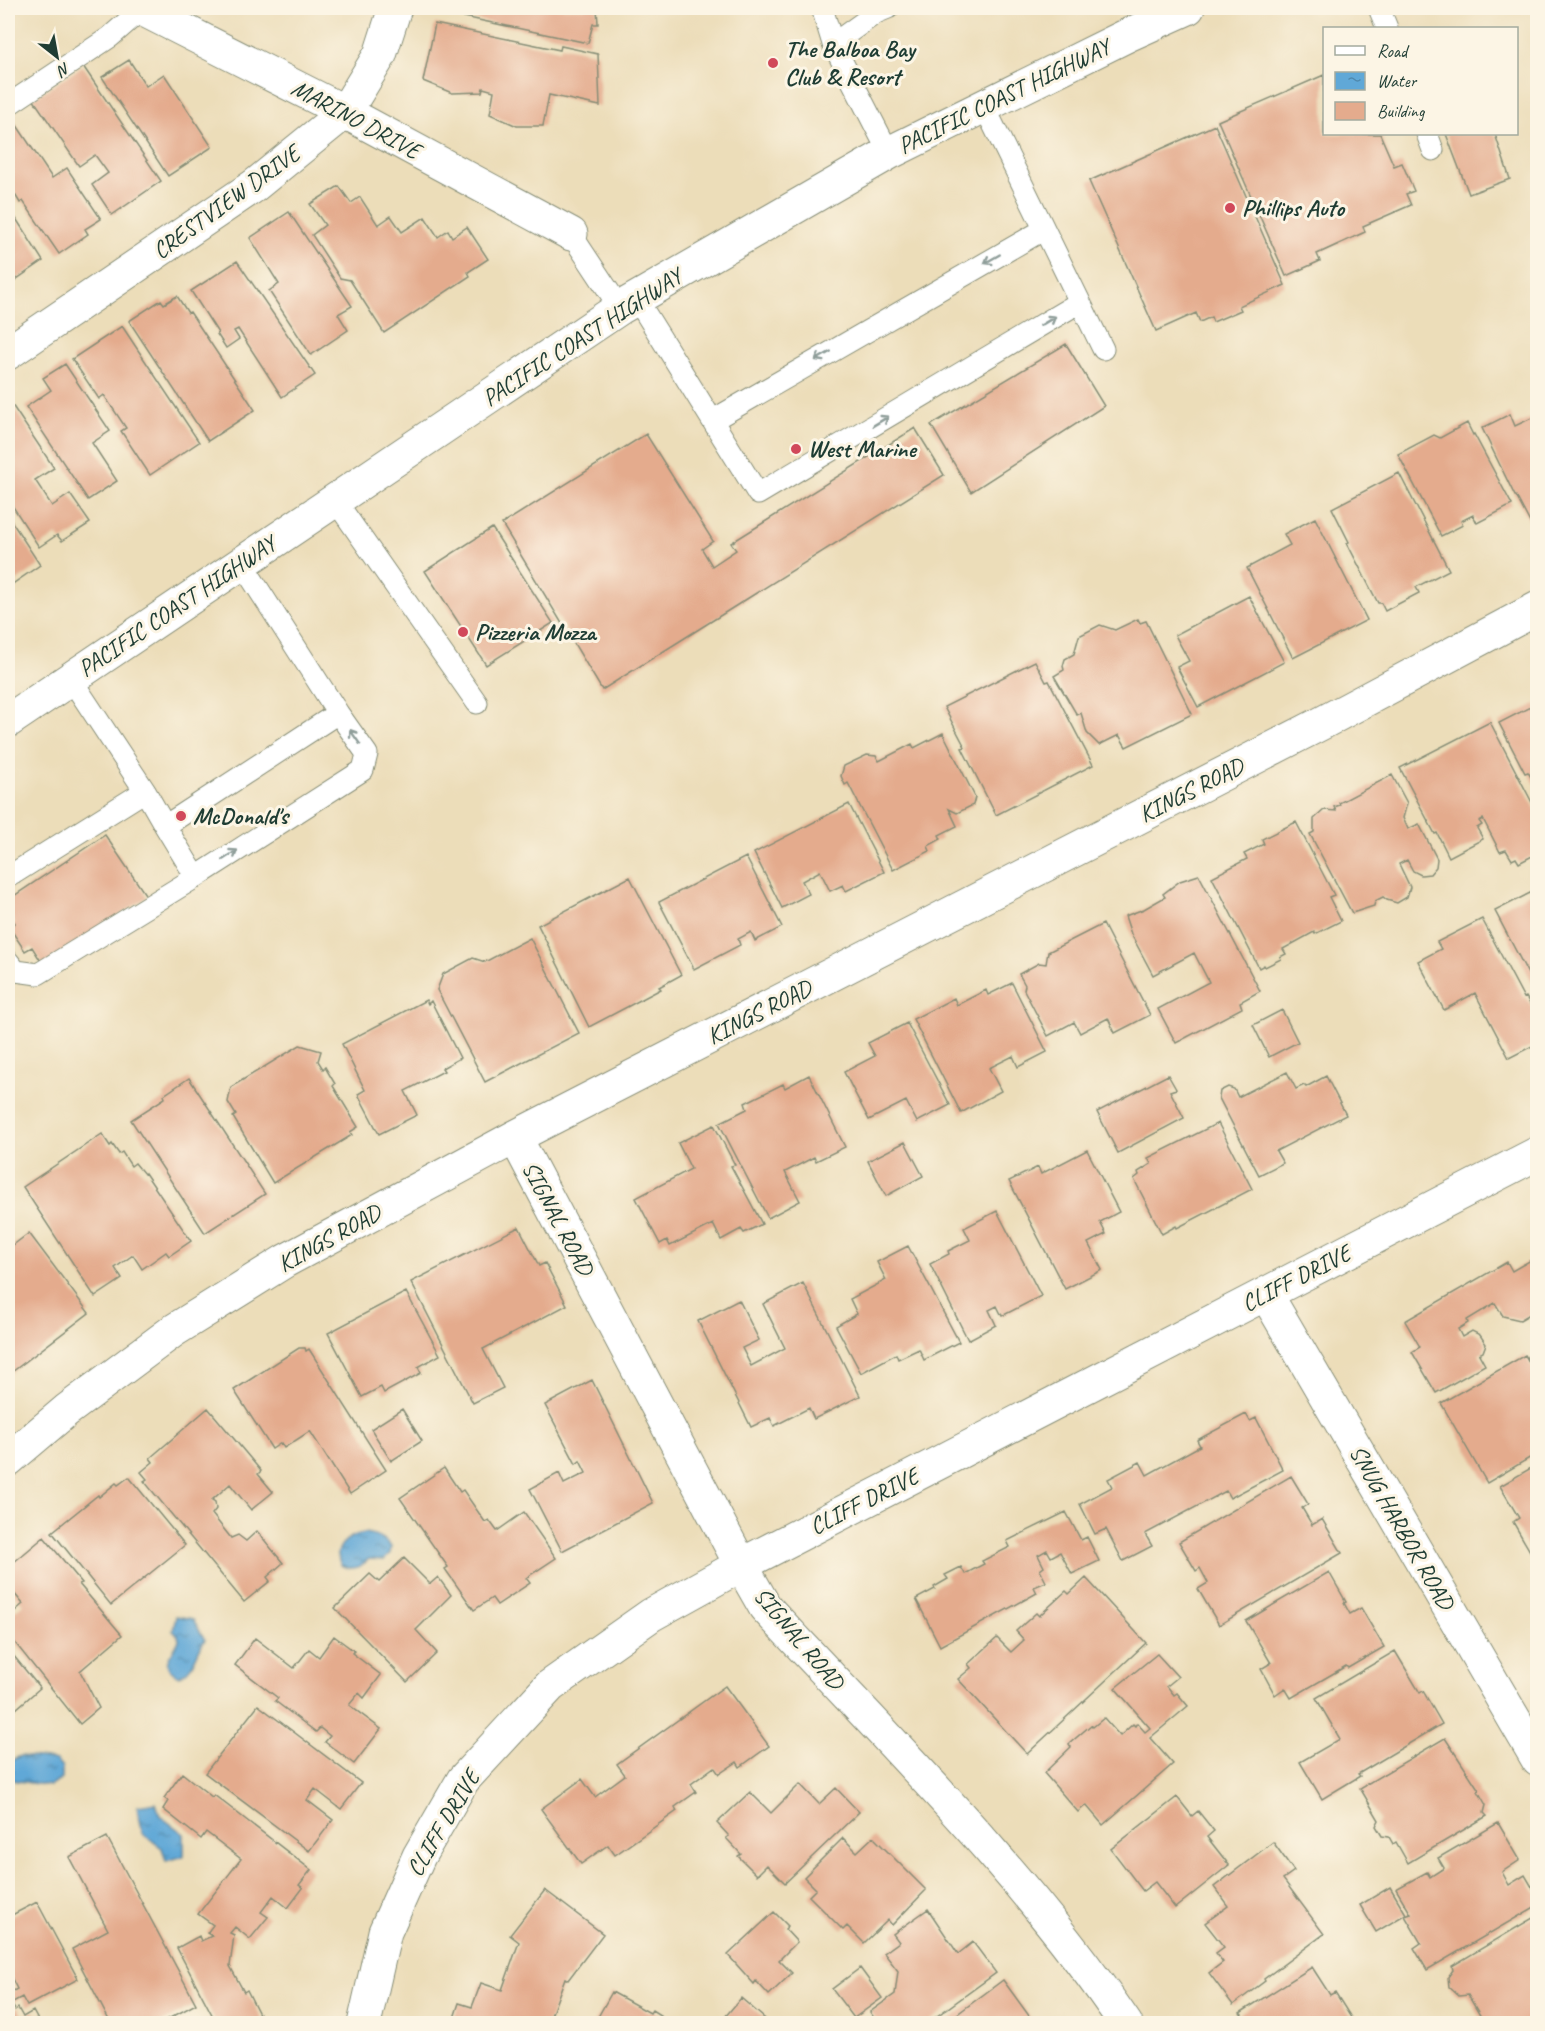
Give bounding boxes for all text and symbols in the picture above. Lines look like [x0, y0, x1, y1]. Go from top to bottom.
north arrow [27, 27, 87, 87]
legend [1323, 27, 1518, 135]
street label: PACIFIC COAST HIGHWAY [893, 30, 1118, 160]
place label: The Balboa Bay Club & Resort [785, 34, 918, 92]
text: Road [1377, 40, 1410, 62]
marker: The Balboa Bay Club & Resort [766, 56, 780, 70]
text: N [52, 58, 74, 82]
text: Water [1377, 70, 1418, 92]
street label: MARINO DRIVE [286, 72, 428, 167]
text: Building [1377, 100, 1426, 122]
street label: CRESTVIEW DRIVE [146, 137, 308, 266]
place label: Phillips Auto [1242, 193, 1346, 223]
marker: Phillips Auto [1223, 201, 1237, 215]
one-way arrow [984, 253, 1001, 265]
street label: PACIFIC COAST HIGHWAY [476, 260, 690, 413]
one-way arrow [1039, 315, 1056, 327]
one-way arrow [815, 351, 832, 363]
one-way arrow [872, 415, 889, 427]
place label: West Marine [808, 434, 917, 464]
marker: West Marine [789, 442, 803, 456]
street label: PACIFIC COAST HIGHWAY [72, 527, 284, 683]
place label: Pizzeria Mozza [475, 617, 597, 647]
marker: Pizzeria Mozza [456, 625, 470, 639]
one-way arrow [349, 730, 361, 746]
street label: KINGS ROAD [1134, 750, 1250, 829]
place label: McDonald's [193, 801, 291, 831]
marker: McDonald's [174, 809, 188, 823]
one-way arrow [221, 849, 238, 861]
street label: KINGS ROAD [702, 972, 818, 1051]
street label: SIGNAL ROAD [515, 1156, 602, 1282]
street label: KINGS ROAD [272, 1196, 388, 1279]
street label: CLIFF DRIVE [1236, 1236, 1358, 1318]
street label: SNUG HARBOR ROAD [1343, 1440, 1462, 1616]
street label: CLIFF DRIVE [804, 1459, 926, 1541]
street label: SIGNAL ROAD [747, 1581, 852, 1697]
street label: CLIFF DRIVE [400, 1762, 488, 1882]

